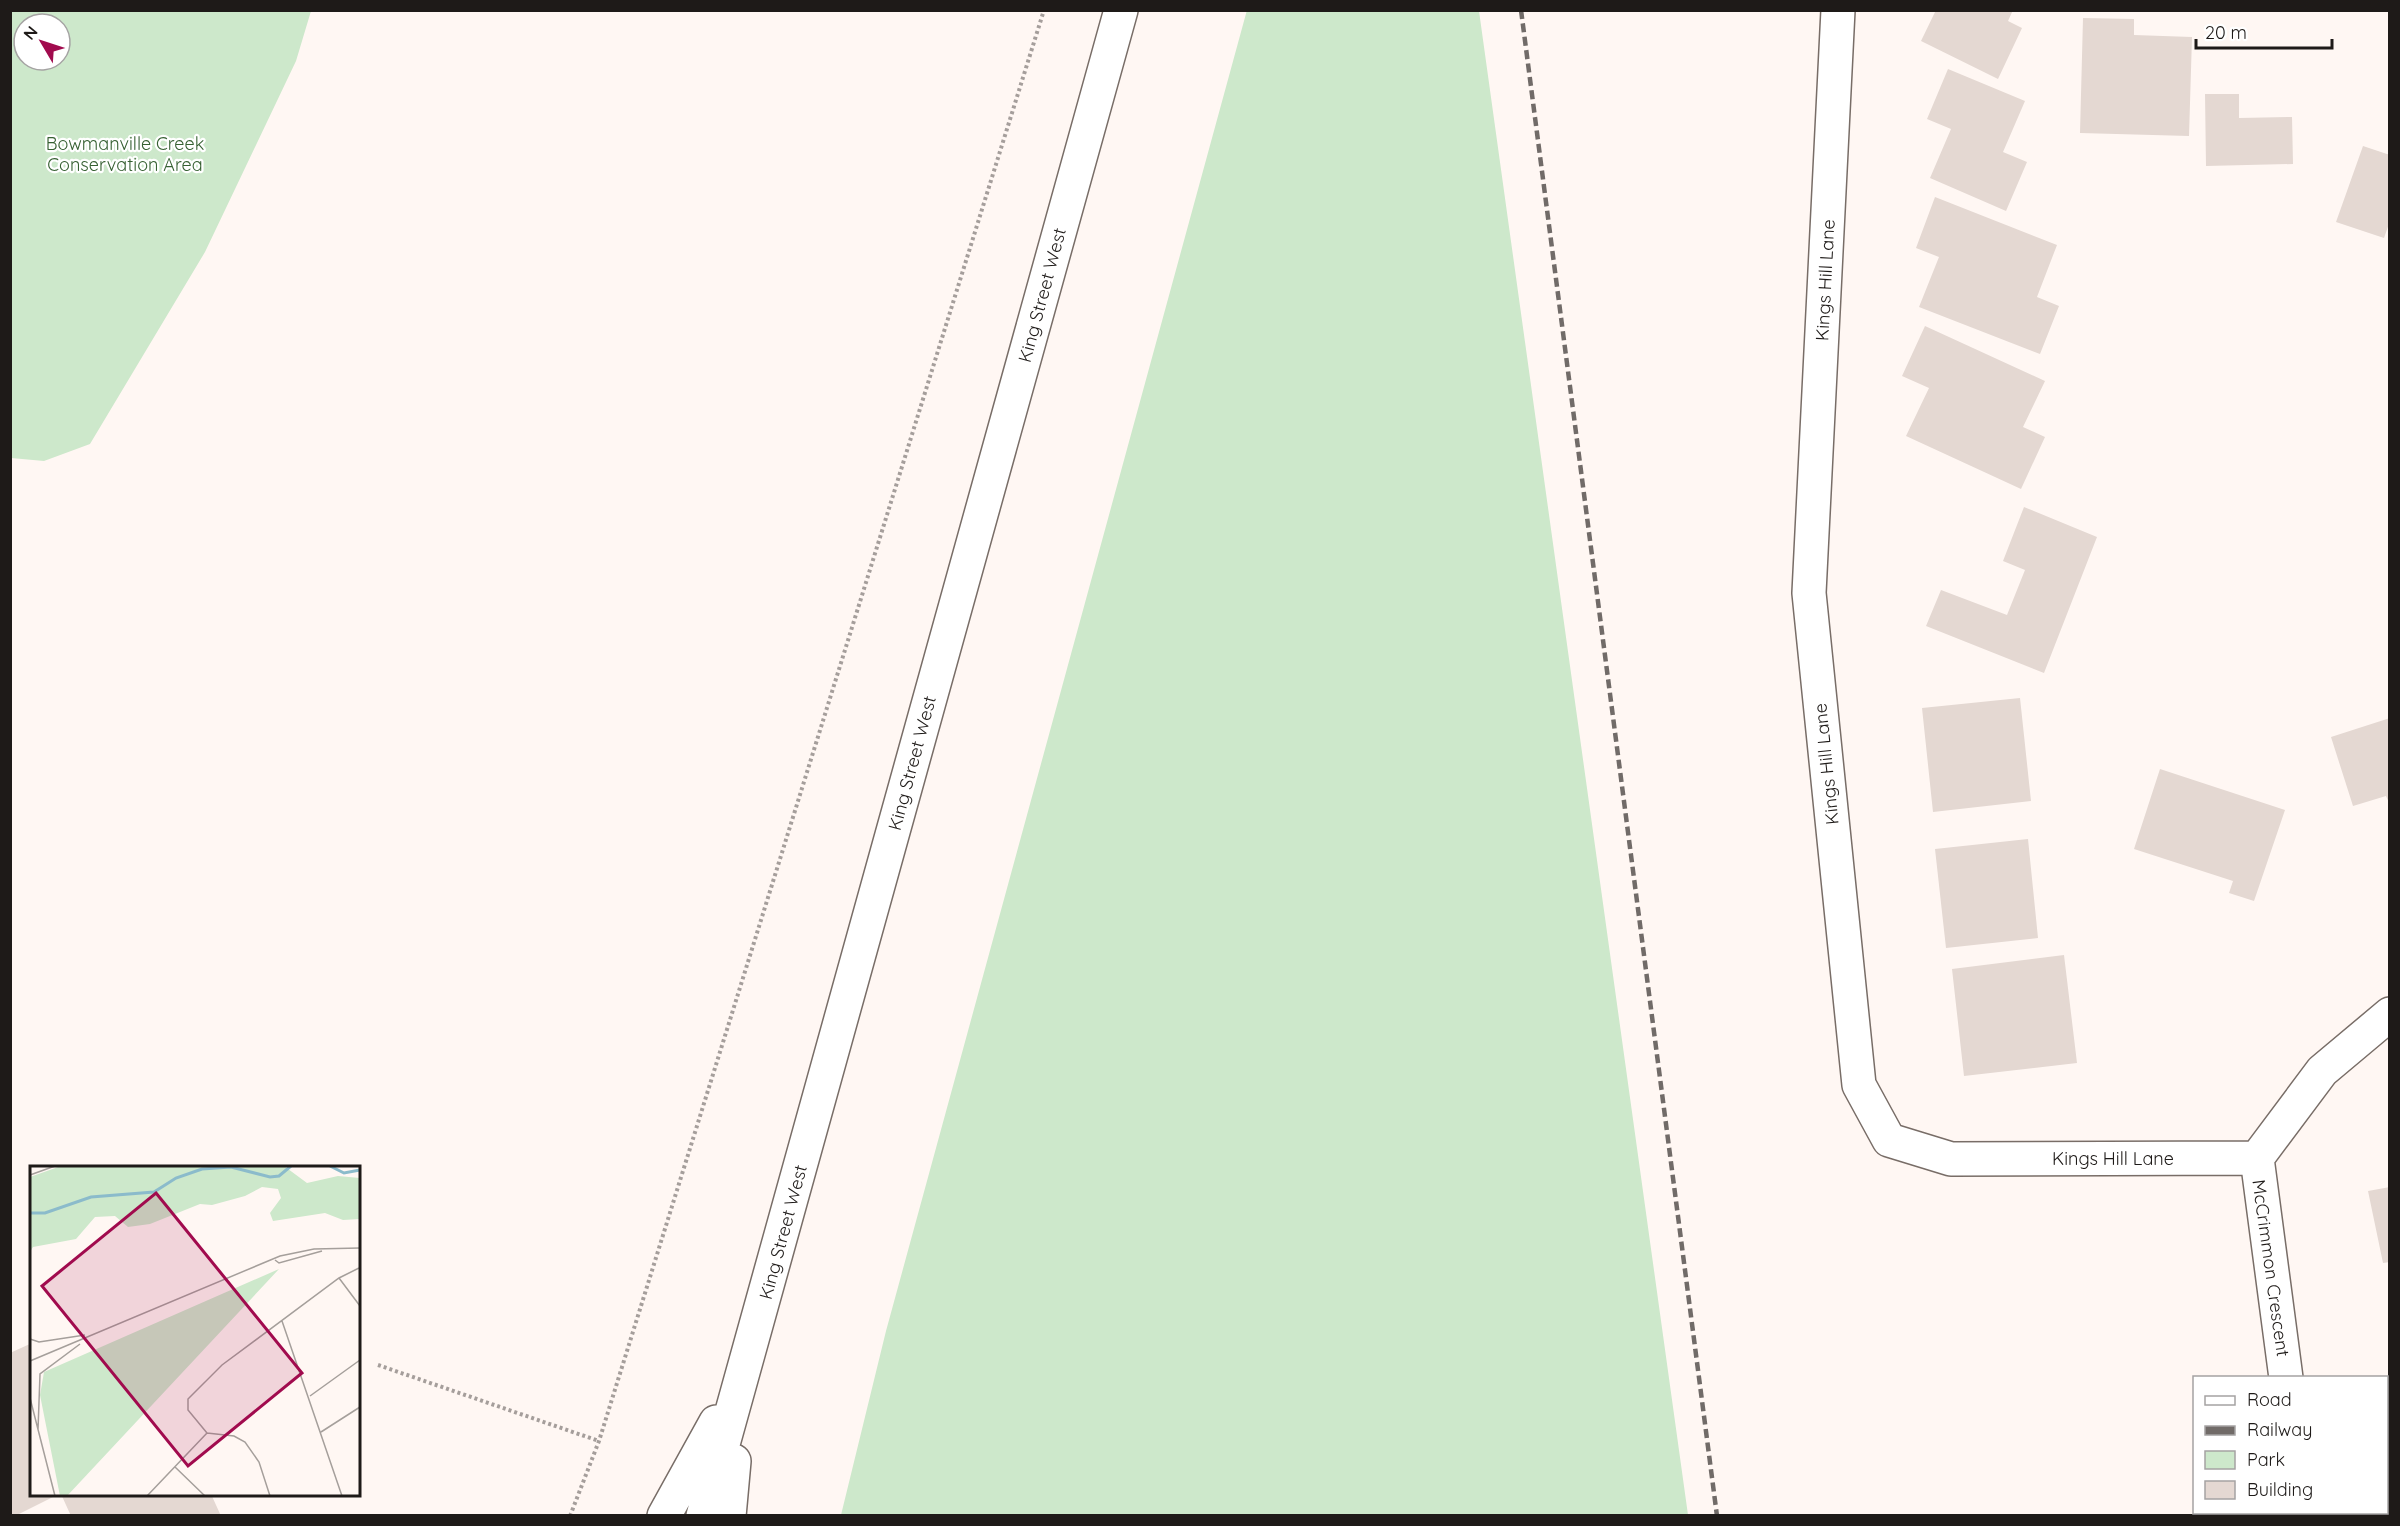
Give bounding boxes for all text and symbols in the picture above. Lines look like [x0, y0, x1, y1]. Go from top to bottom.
north arrow [12, 12, 72, 72]
scale bar [2196, 12, 2332, 50]
text: 20 m [2205, 21, 2247, 44]
text: N [19, 22, 42, 43]
park label: Bowmanville Creek Conservation Area [46, 132, 204, 176]
street label: Kings Hill Lane [1810, 219, 1840, 341]
street label: King Street West [1013, 225, 1071, 365]
street label: King Street West [883, 693, 941, 833]
street label: Kings Hill Lane [1808, 702, 1844, 826]
street label: Kings Hill Lane [2052, 1147, 2174, 1170]
street label: King Street West [754, 1162, 812, 1302]
inset map [30, 1166, 360, 1496]
street label: McCrimmon Crescent [2247, 1178, 2295, 1358]
legend [2193, 1376, 2388, 1514]
text: Road [2247, 1388, 2292, 1411]
text: Railway [2247, 1418, 2313, 1441]
text: Park [2247, 1448, 2285, 1471]
text: Building [2247, 1478, 2313, 1501]

